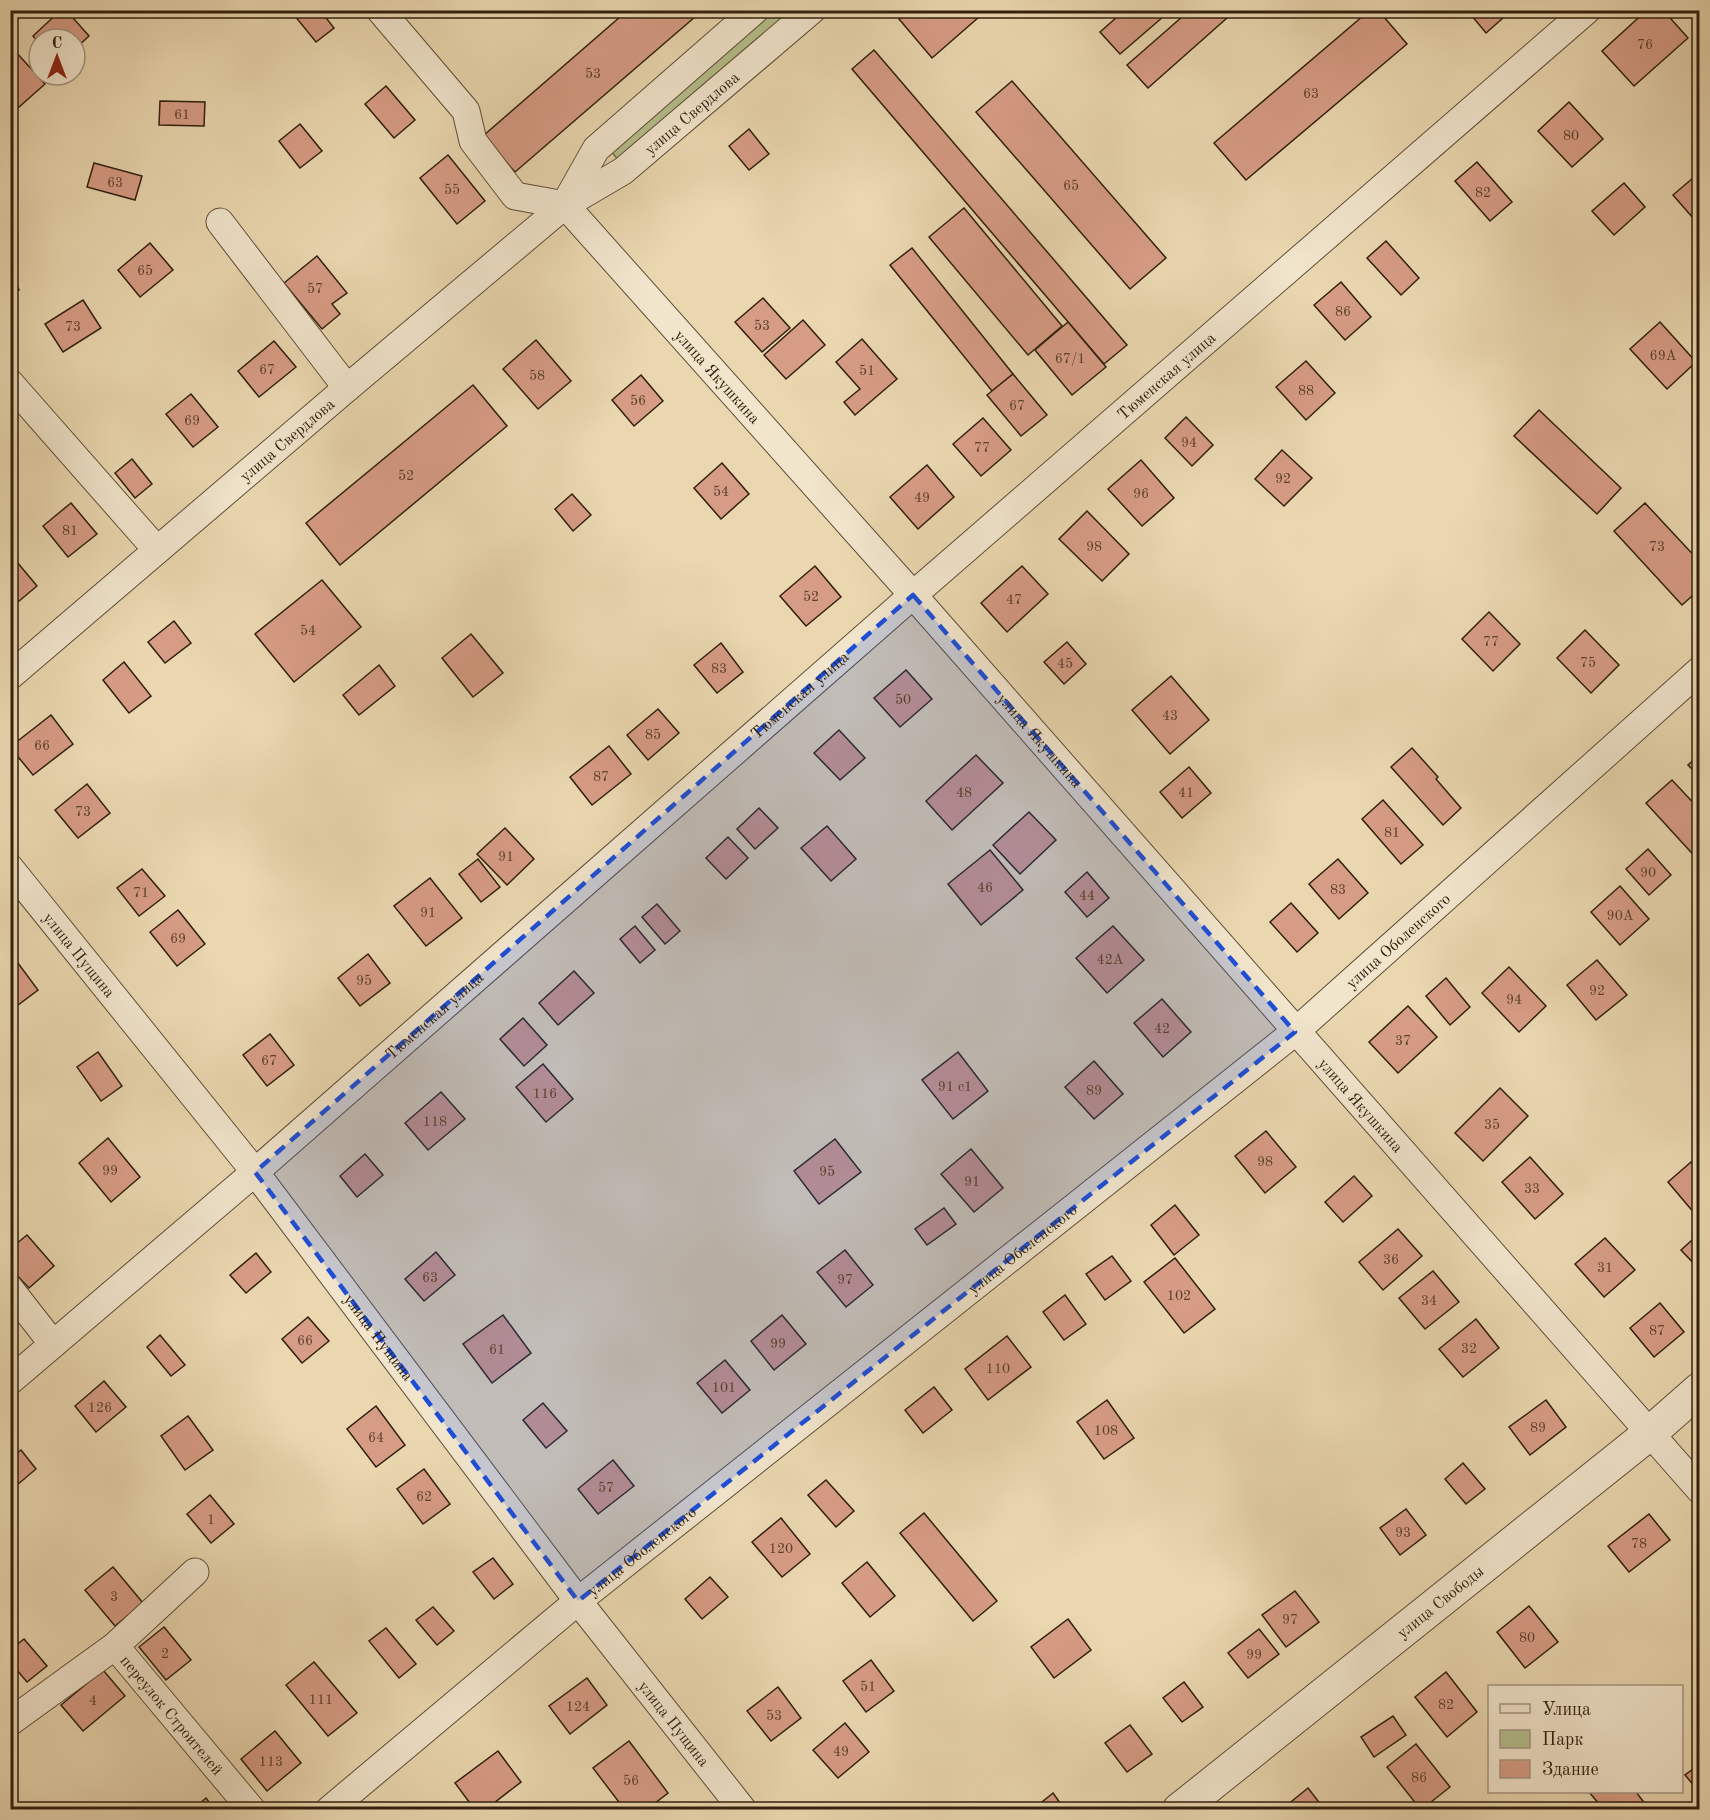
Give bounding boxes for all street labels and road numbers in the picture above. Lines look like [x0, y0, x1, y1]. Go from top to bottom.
street label: улица Свердлова [642, 70, 743, 159]
street label: улица Якушкина [671, 328, 762, 428]
street label: Тюменская улица [1115, 330, 1219, 424]
street label: улица Свердлова [238, 396, 338, 486]
street label: Тюменская улица [749, 649, 853, 743]
street label: улица Якушкина [993, 691, 1084, 791]
street label: улица Оболенского [1344, 891, 1454, 992]
street label: улица Пущина [39, 910, 117, 1001]
street label: Тюменская улица [383, 970, 487, 1064]
street label: улица Якушкина [1314, 1056, 1405, 1156]
street label: улица Оболенского [966, 1202, 1081, 1298]
street label: улица Пущина [340, 1292, 415, 1385]
street label: улица Оболенского [585, 1504, 700, 1600]
street label: улица Свободы [1395, 1564, 1487, 1642]
street label: переулок Строителей [117, 1653, 225, 1779]
street label: улица Пущина [634, 1679, 711, 1770]

